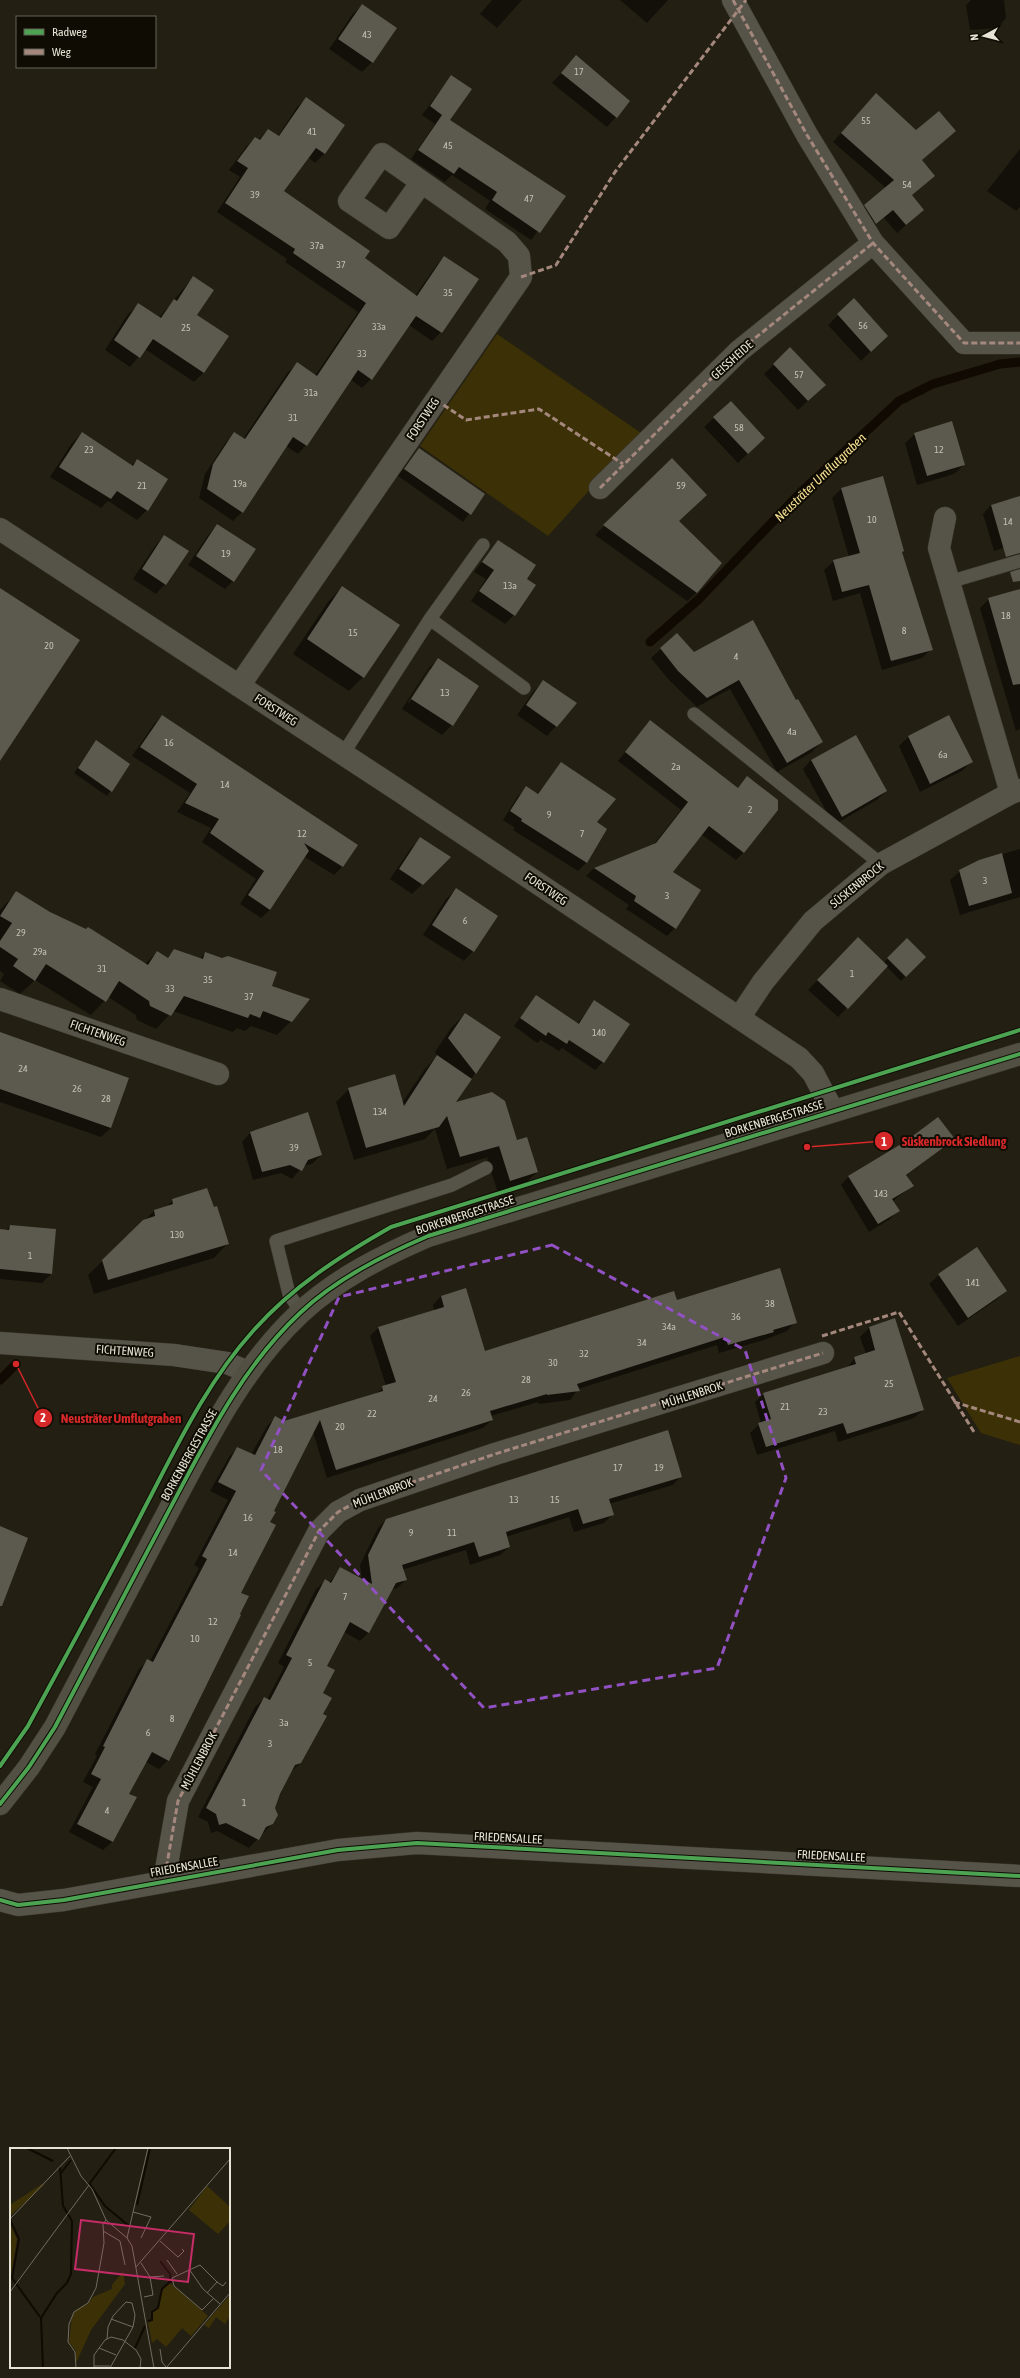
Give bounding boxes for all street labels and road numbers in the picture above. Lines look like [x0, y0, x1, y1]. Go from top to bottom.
street label: GEISSHEIDE [708, 338, 756, 382]
street label: FORSTWEG [404, 395, 442, 443]
street label: FORSTWEG [252, 691, 300, 729]
street label: SÜSKENBROCK [827, 859, 887, 911]
street label: FORSTWEG [522, 870, 570, 908]
street label: FICHTENWEG [68, 1017, 128, 1049]
street label: BORKENBERGESTRASSE [723, 1097, 825, 1141]
street label: BORKENBERGESTRASSE [414, 1193, 516, 1237]
street label: FICHTENWEG [96, 1342, 154, 1360]
street label: MÜHLENBROK [660, 1379, 724, 1411]
street label: BORKENBERGESTRASSE [158, 1407, 220, 1503]
street label: MÜHLENBROK [351, 1475, 415, 1511]
street label: MÜHLENBROK [178, 1730, 220, 1792]
street label: FRIEDENSALLEE [474, 1829, 542, 1847]
street label: FRIEDENSALLEE [797, 1847, 865, 1865]
street label: FRIEDENSALLEE [149, 1854, 219, 1880]

